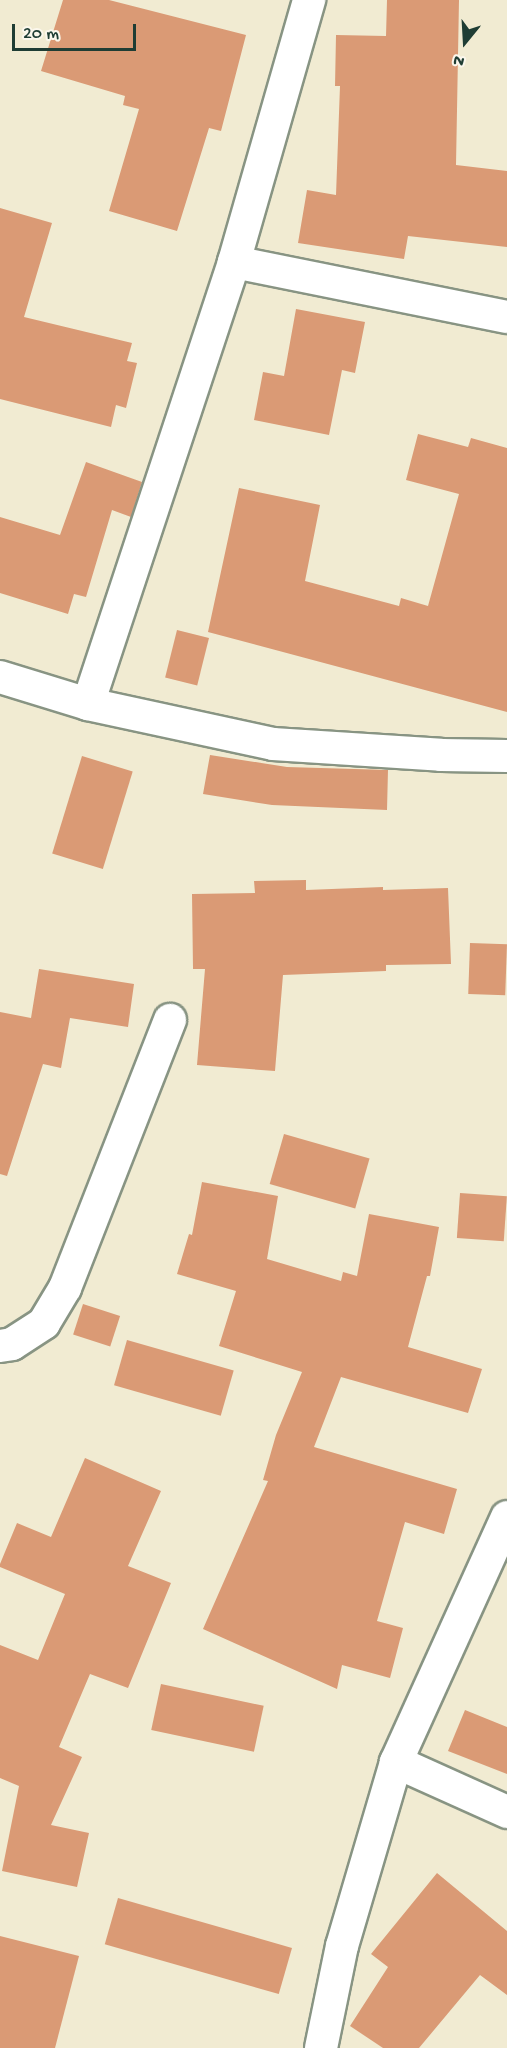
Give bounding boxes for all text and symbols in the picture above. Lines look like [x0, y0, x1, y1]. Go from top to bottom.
scale bar [15, 12, 140, 50]
north arrow [435, 12, 495, 72]
text: 20 m [23, 24, 59, 45]
text: N [451, 49, 467, 70]

